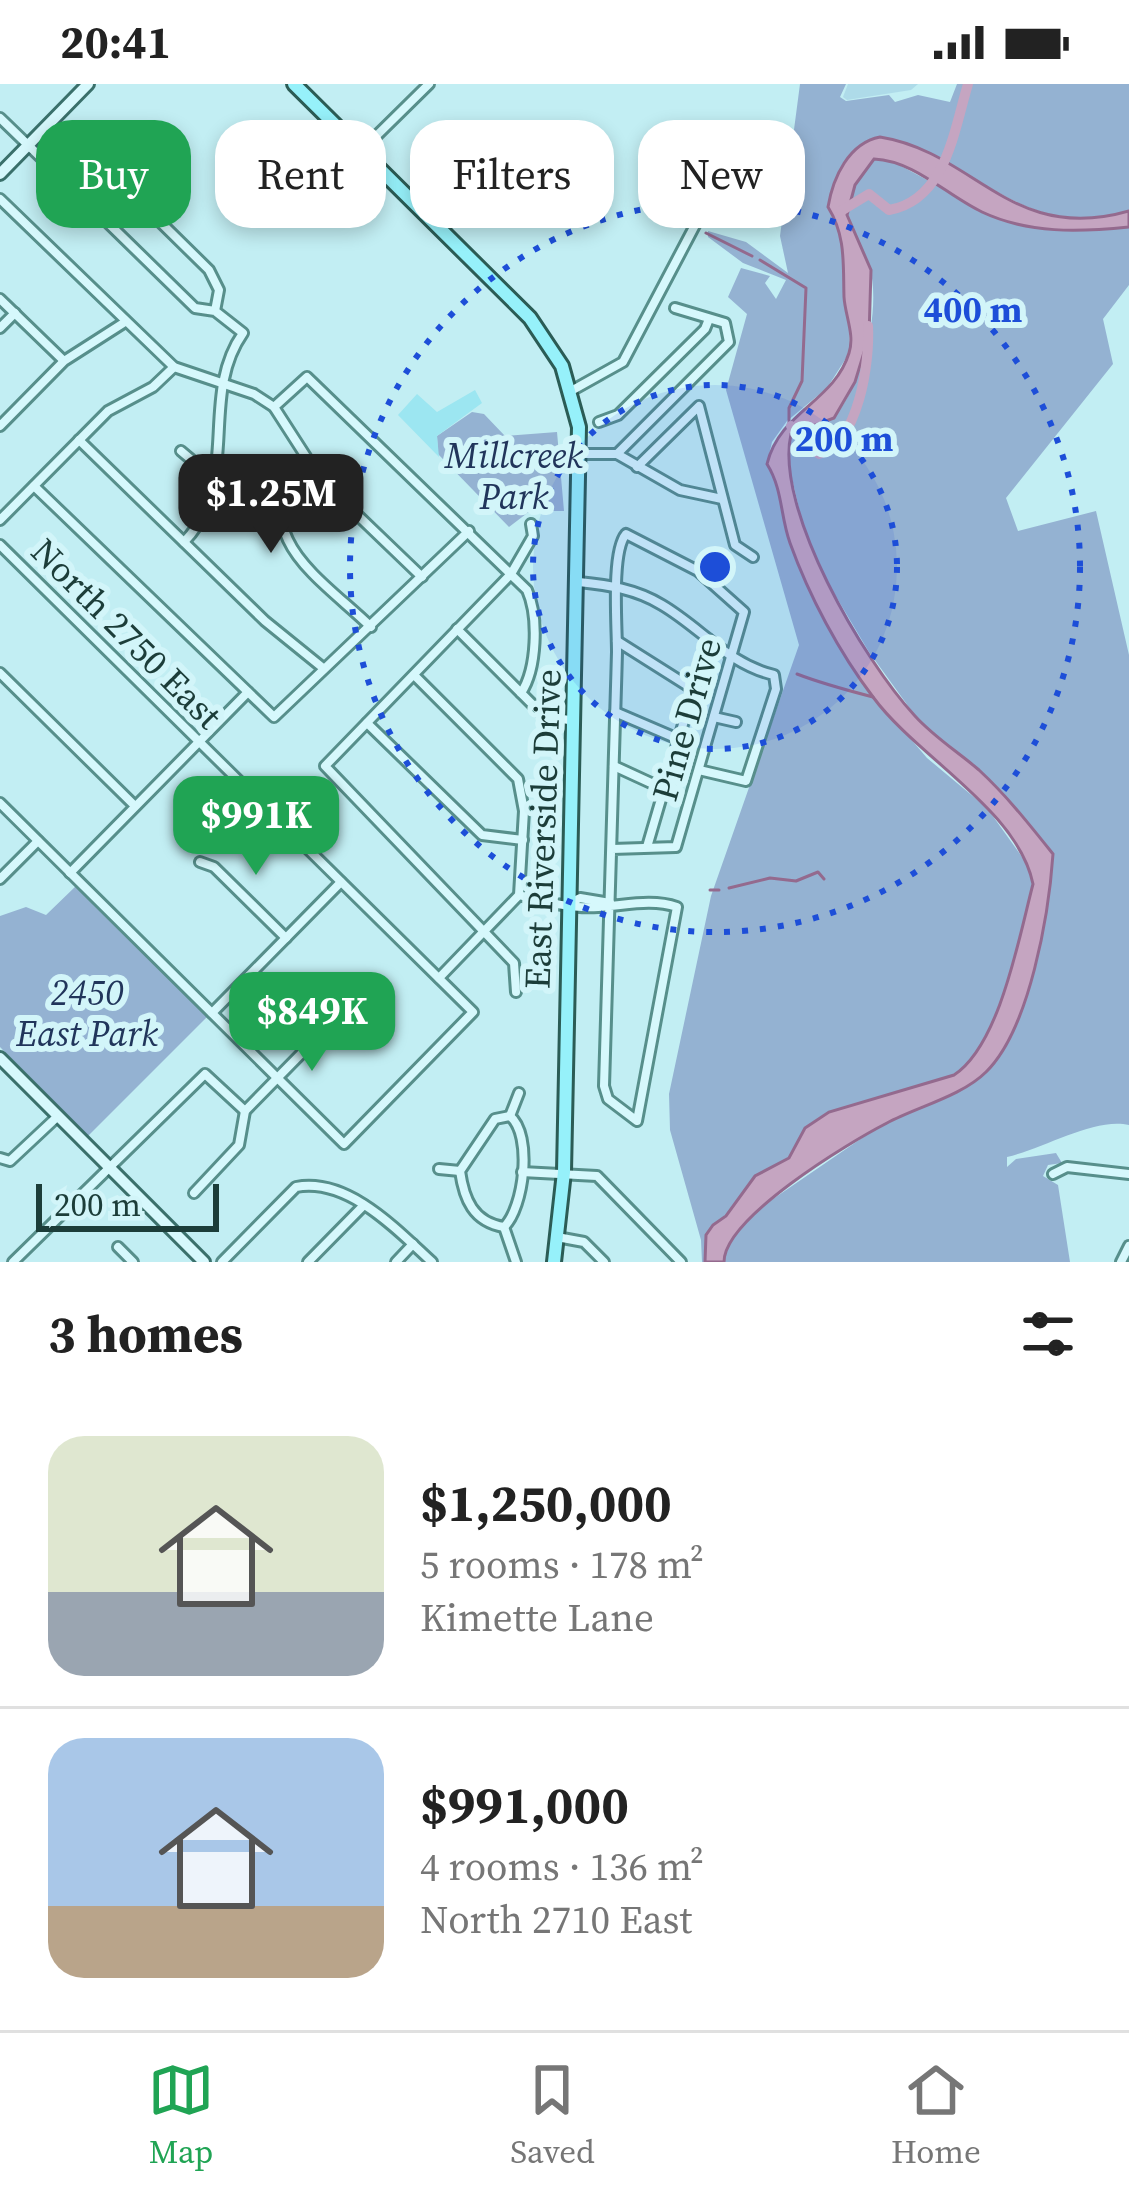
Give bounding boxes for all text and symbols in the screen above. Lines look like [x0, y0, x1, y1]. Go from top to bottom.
text: 20:41 [60, 11, 171, 73]
chip: Buy [36, 120, 191, 228]
chip: Rent [215, 120, 386, 228]
chip: Filters [410, 120, 614, 228]
chip: New [638, 120, 805, 228]
text: 400 m [924, 285, 1022, 334]
text: 200 m [795, 414, 893, 463]
park label: Millcreek Park [444, 431, 584, 521]
pin: $1.25M [173, 454, 369, 556]
text: $1.25M [205, 466, 337, 519]
street label: North 2750 East [21, 527, 233, 740]
centre of rings [694, 546, 736, 588]
street label: Pine Drive [640, 632, 733, 806]
street label: East Riverside Drive [512, 668, 573, 990]
pin: $991K [172, 776, 340, 878]
text: $991K [200, 788, 312, 841]
park label: 2450 East Park [15, 968, 159, 1058]
pin: $849K [228, 972, 396, 1074]
text: $849K [256, 984, 368, 1037]
scale bar [36, 1178, 219, 1231]
text: 200 m [54, 1182, 141, 1227]
text: 3 homes [48, 1299, 243, 1369]
icon: filters [1015, 1301, 1081, 1367]
text: $1,250,000 [420, 1468, 672, 1538]
icon: home [144, 1484, 288, 1628]
text: 5 rooms · 178 m² [420, 1538, 704, 1591]
text: Kimette Lane [420, 1591, 654, 1644]
text: $991,000 [420, 1770, 629, 1840]
icon: home [144, 1786, 288, 1930]
text: 4 rooms · 136 m² [420, 1840, 704, 1893]
text: North 2710 East [420, 1893, 692, 1946]
tab: Map [148, 2057, 214, 2174]
tab: Saved [510, 2057, 595, 2174]
tab: Home [891, 2057, 981, 2174]

